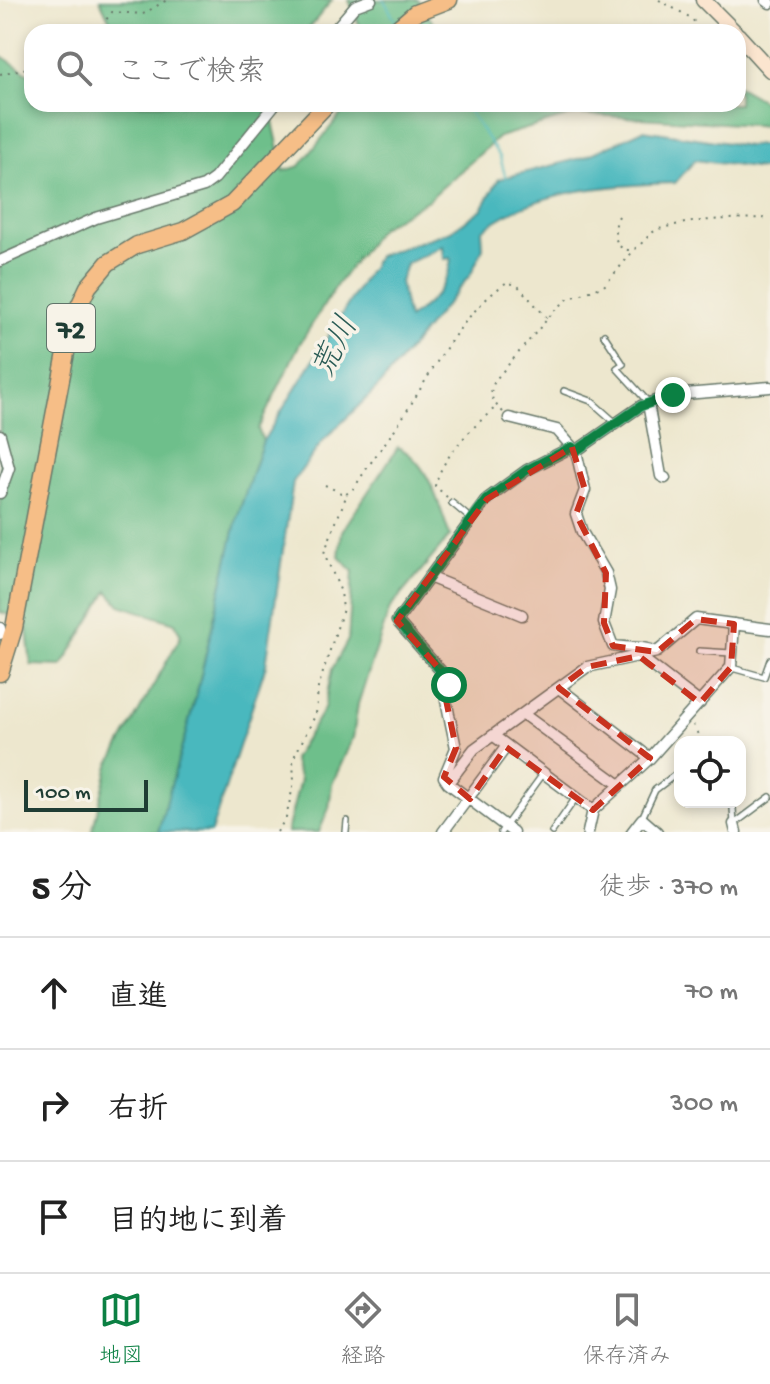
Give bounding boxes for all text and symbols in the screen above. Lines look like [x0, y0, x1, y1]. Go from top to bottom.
search box [24, 24, 746, 112]
icon: search [52, 46, 96, 90]
text: ここで検索 [116, 57, 266, 92]
road number: 72 [47, 304, 95, 352]
water label: 荒川 [305, 311, 369, 385]
route end [655, 377, 691, 413]
route start [431, 667, 467, 703]
map controls [674, 736, 746, 808]
button: locate [674, 736, 746, 808]
scale bar [24, 776, 148, 812]
text: 100 m [36, 781, 91, 807]
text: 5 分 [32, 871, 92, 911]
text: 徒歩 · 370 m [599, 874, 738, 905]
icon: ahead [32, 971, 76, 1015]
text: 70 m [685, 978, 738, 1009]
text: 直進 [108, 982, 168, 1017]
icon: right [32, 1083, 76, 1127]
text: 300 m [670, 1090, 738, 1121]
text: 右折 [108, 1094, 168, 1129]
icon: arrive [32, 1195, 76, 1239]
text: 目的地に到着 [108, 1206, 288, 1241]
tab: 地図 [99, 1288, 143, 1371]
tab: 経路 [341, 1288, 385, 1371]
tab: 保存済み [583, 1288, 671, 1371]

